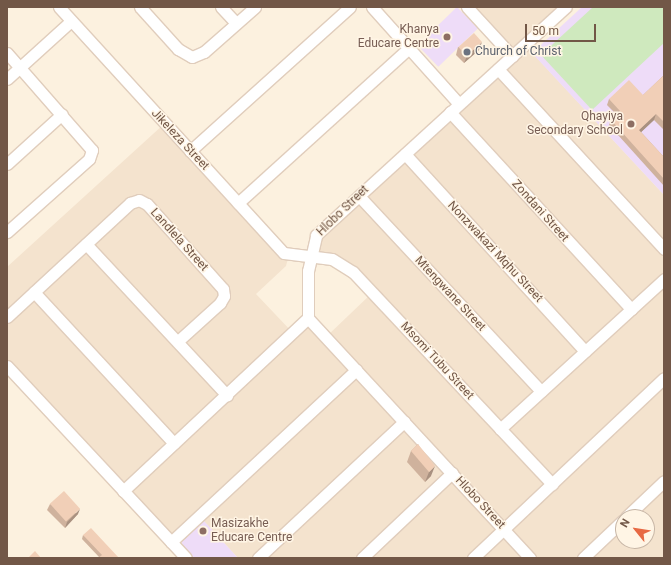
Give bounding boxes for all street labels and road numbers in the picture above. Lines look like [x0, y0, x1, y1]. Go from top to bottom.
street label: Jikeleza Street [148, 106, 212, 174]
street label: Zondani Street [509, 177, 571, 245]
street label: Hlobo Street [314, 183, 372, 239]
street label: Nonzwakazi Mqhu Street [444, 198, 546, 306]
street label: Landlela Street [147, 206, 211, 274]
street label: Mtengwane Street [412, 254, 488, 334]
street label: Msomi Tubu Street [397, 319, 477, 403]
street label: Hlobo Street [452, 474, 508, 532]

